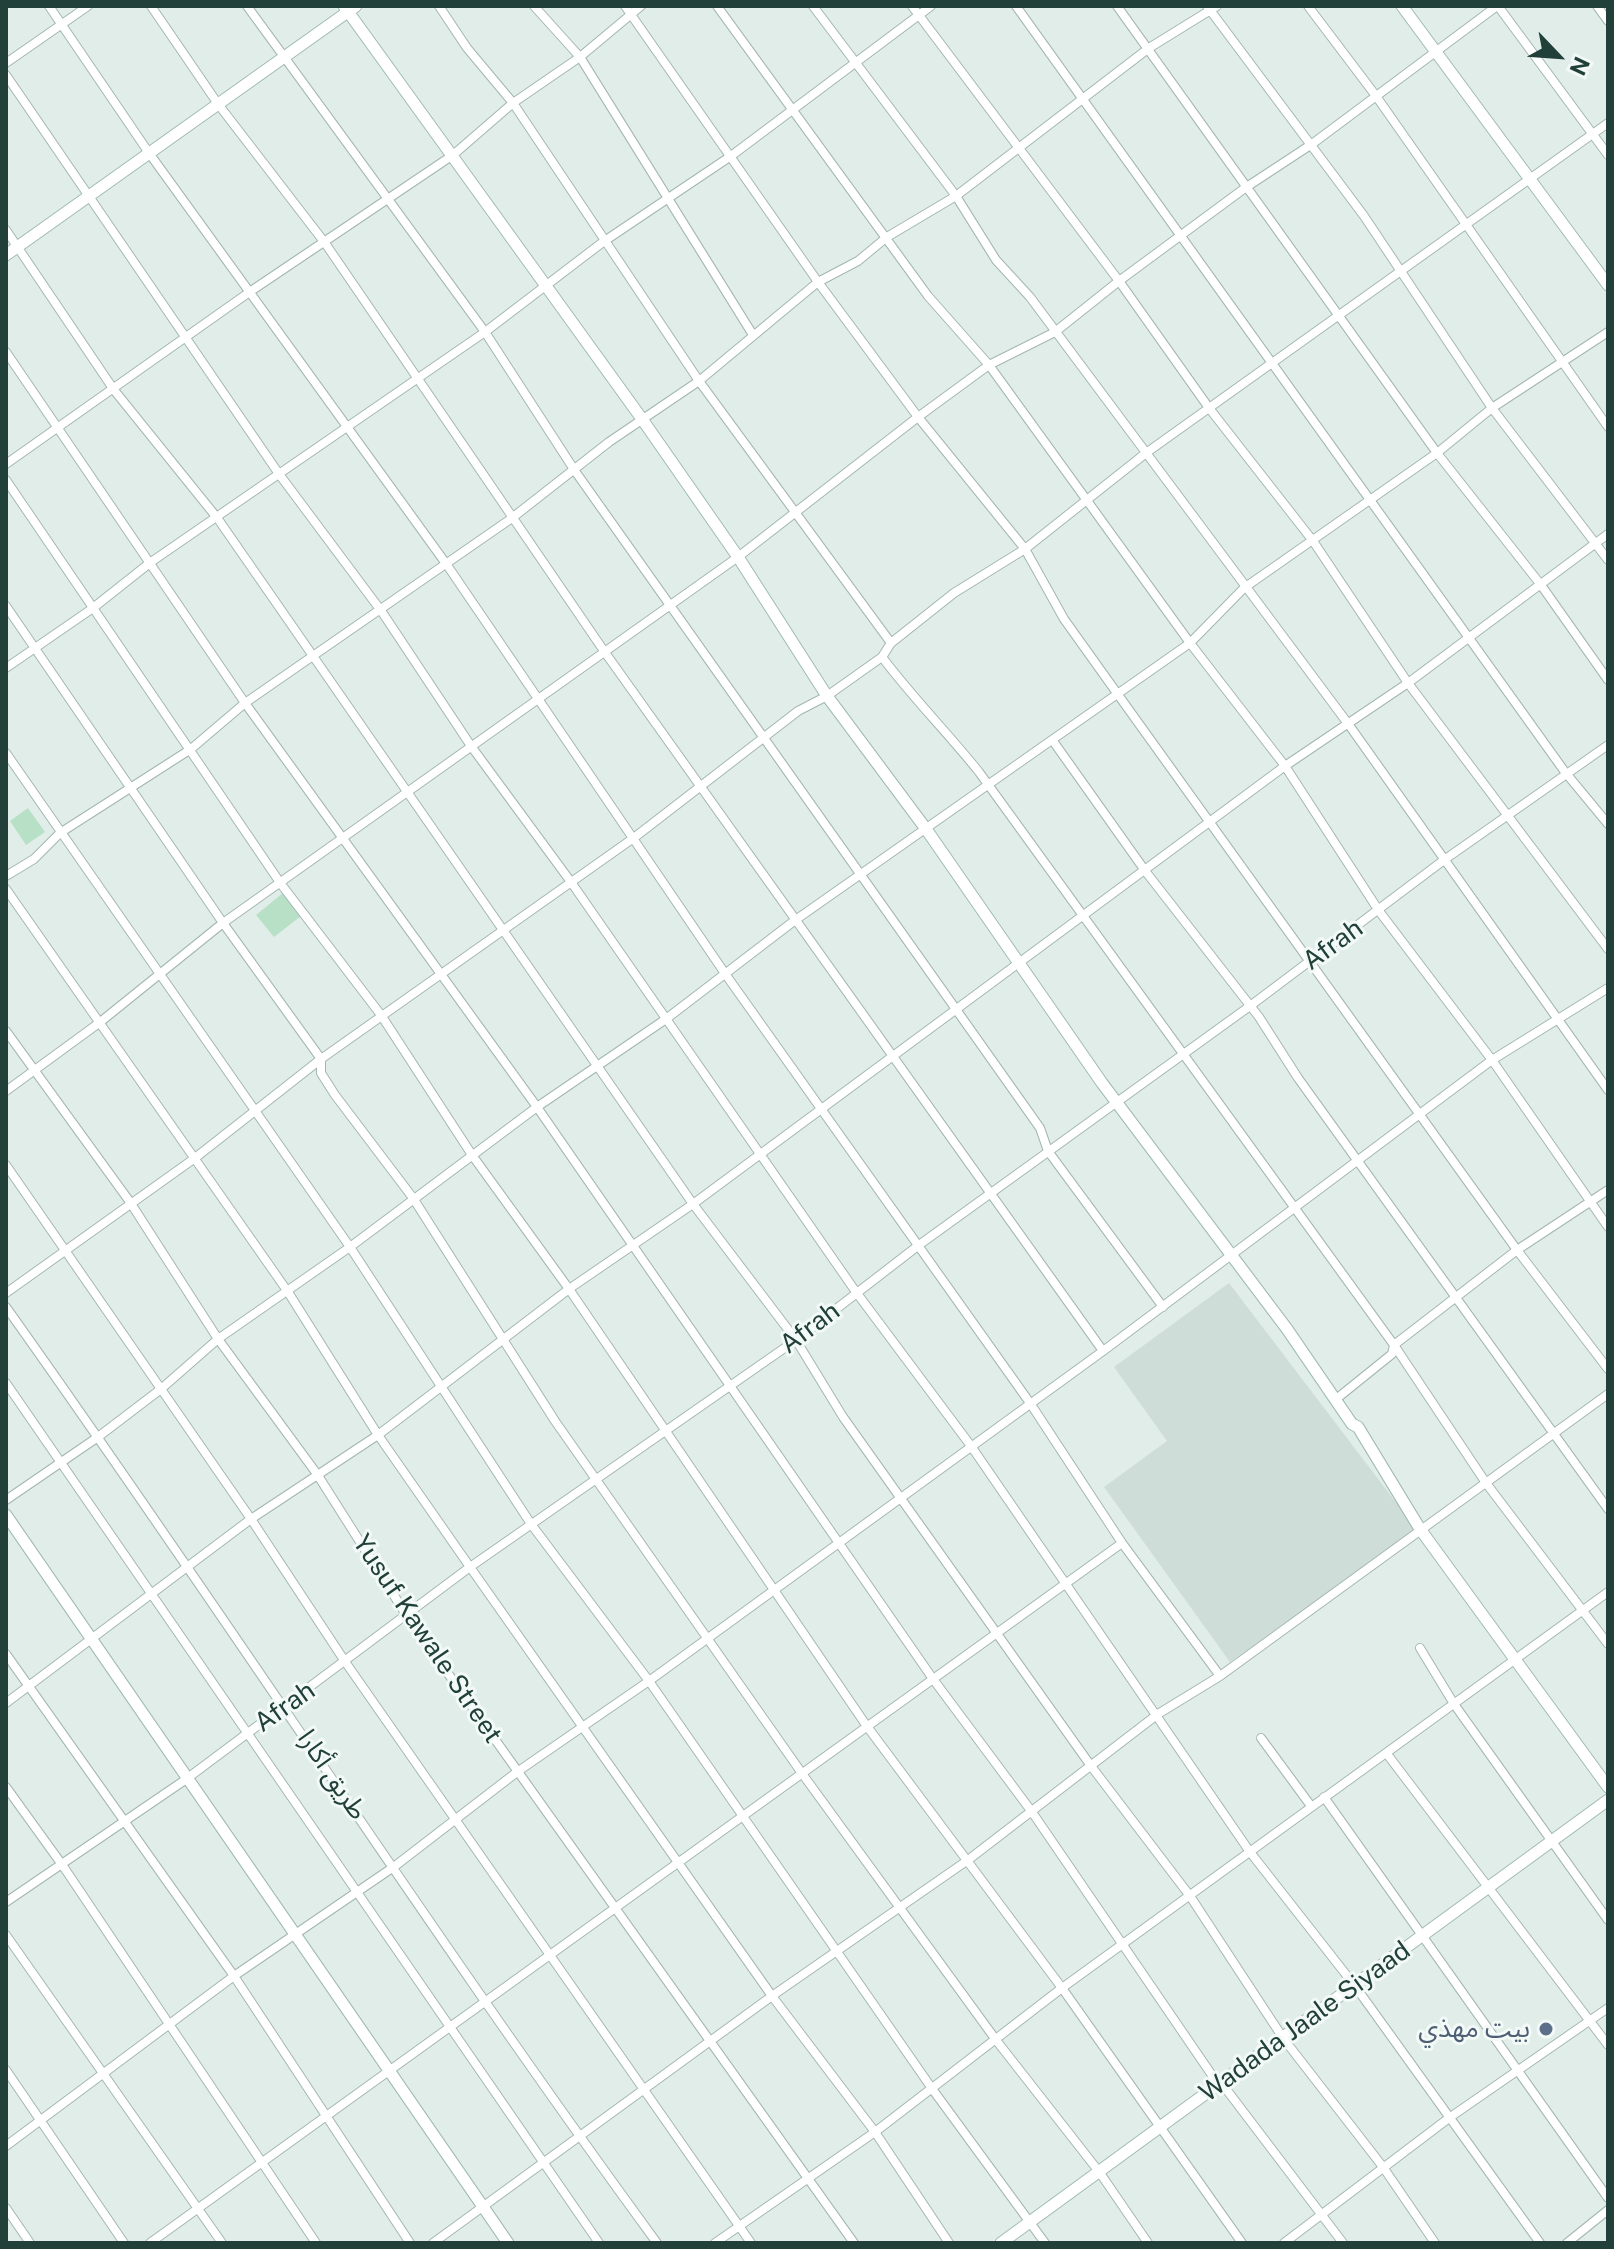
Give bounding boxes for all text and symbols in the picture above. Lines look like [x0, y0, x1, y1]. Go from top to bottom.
north arrow [1518, 16, 1598, 96]
text: N [1564, 53, 1595, 79]
street label: Afrah [1297, 913, 1369, 977]
street label: Afrah [774, 1296, 846, 1360]
street label: Yusuf Kawale Street [346, 1529, 508, 1749]
street label: Afrah [249, 1675, 321, 1739]
street label: طريق أكارا [291, 1724, 373, 1826]
street label: Wadada Jaale Siyaad [1194, 1935, 1416, 2109]
place label: بيت مهذي [1418, 2013, 1530, 2045]
marker: بيت مهذي [1537, 2020, 1555, 2038]

